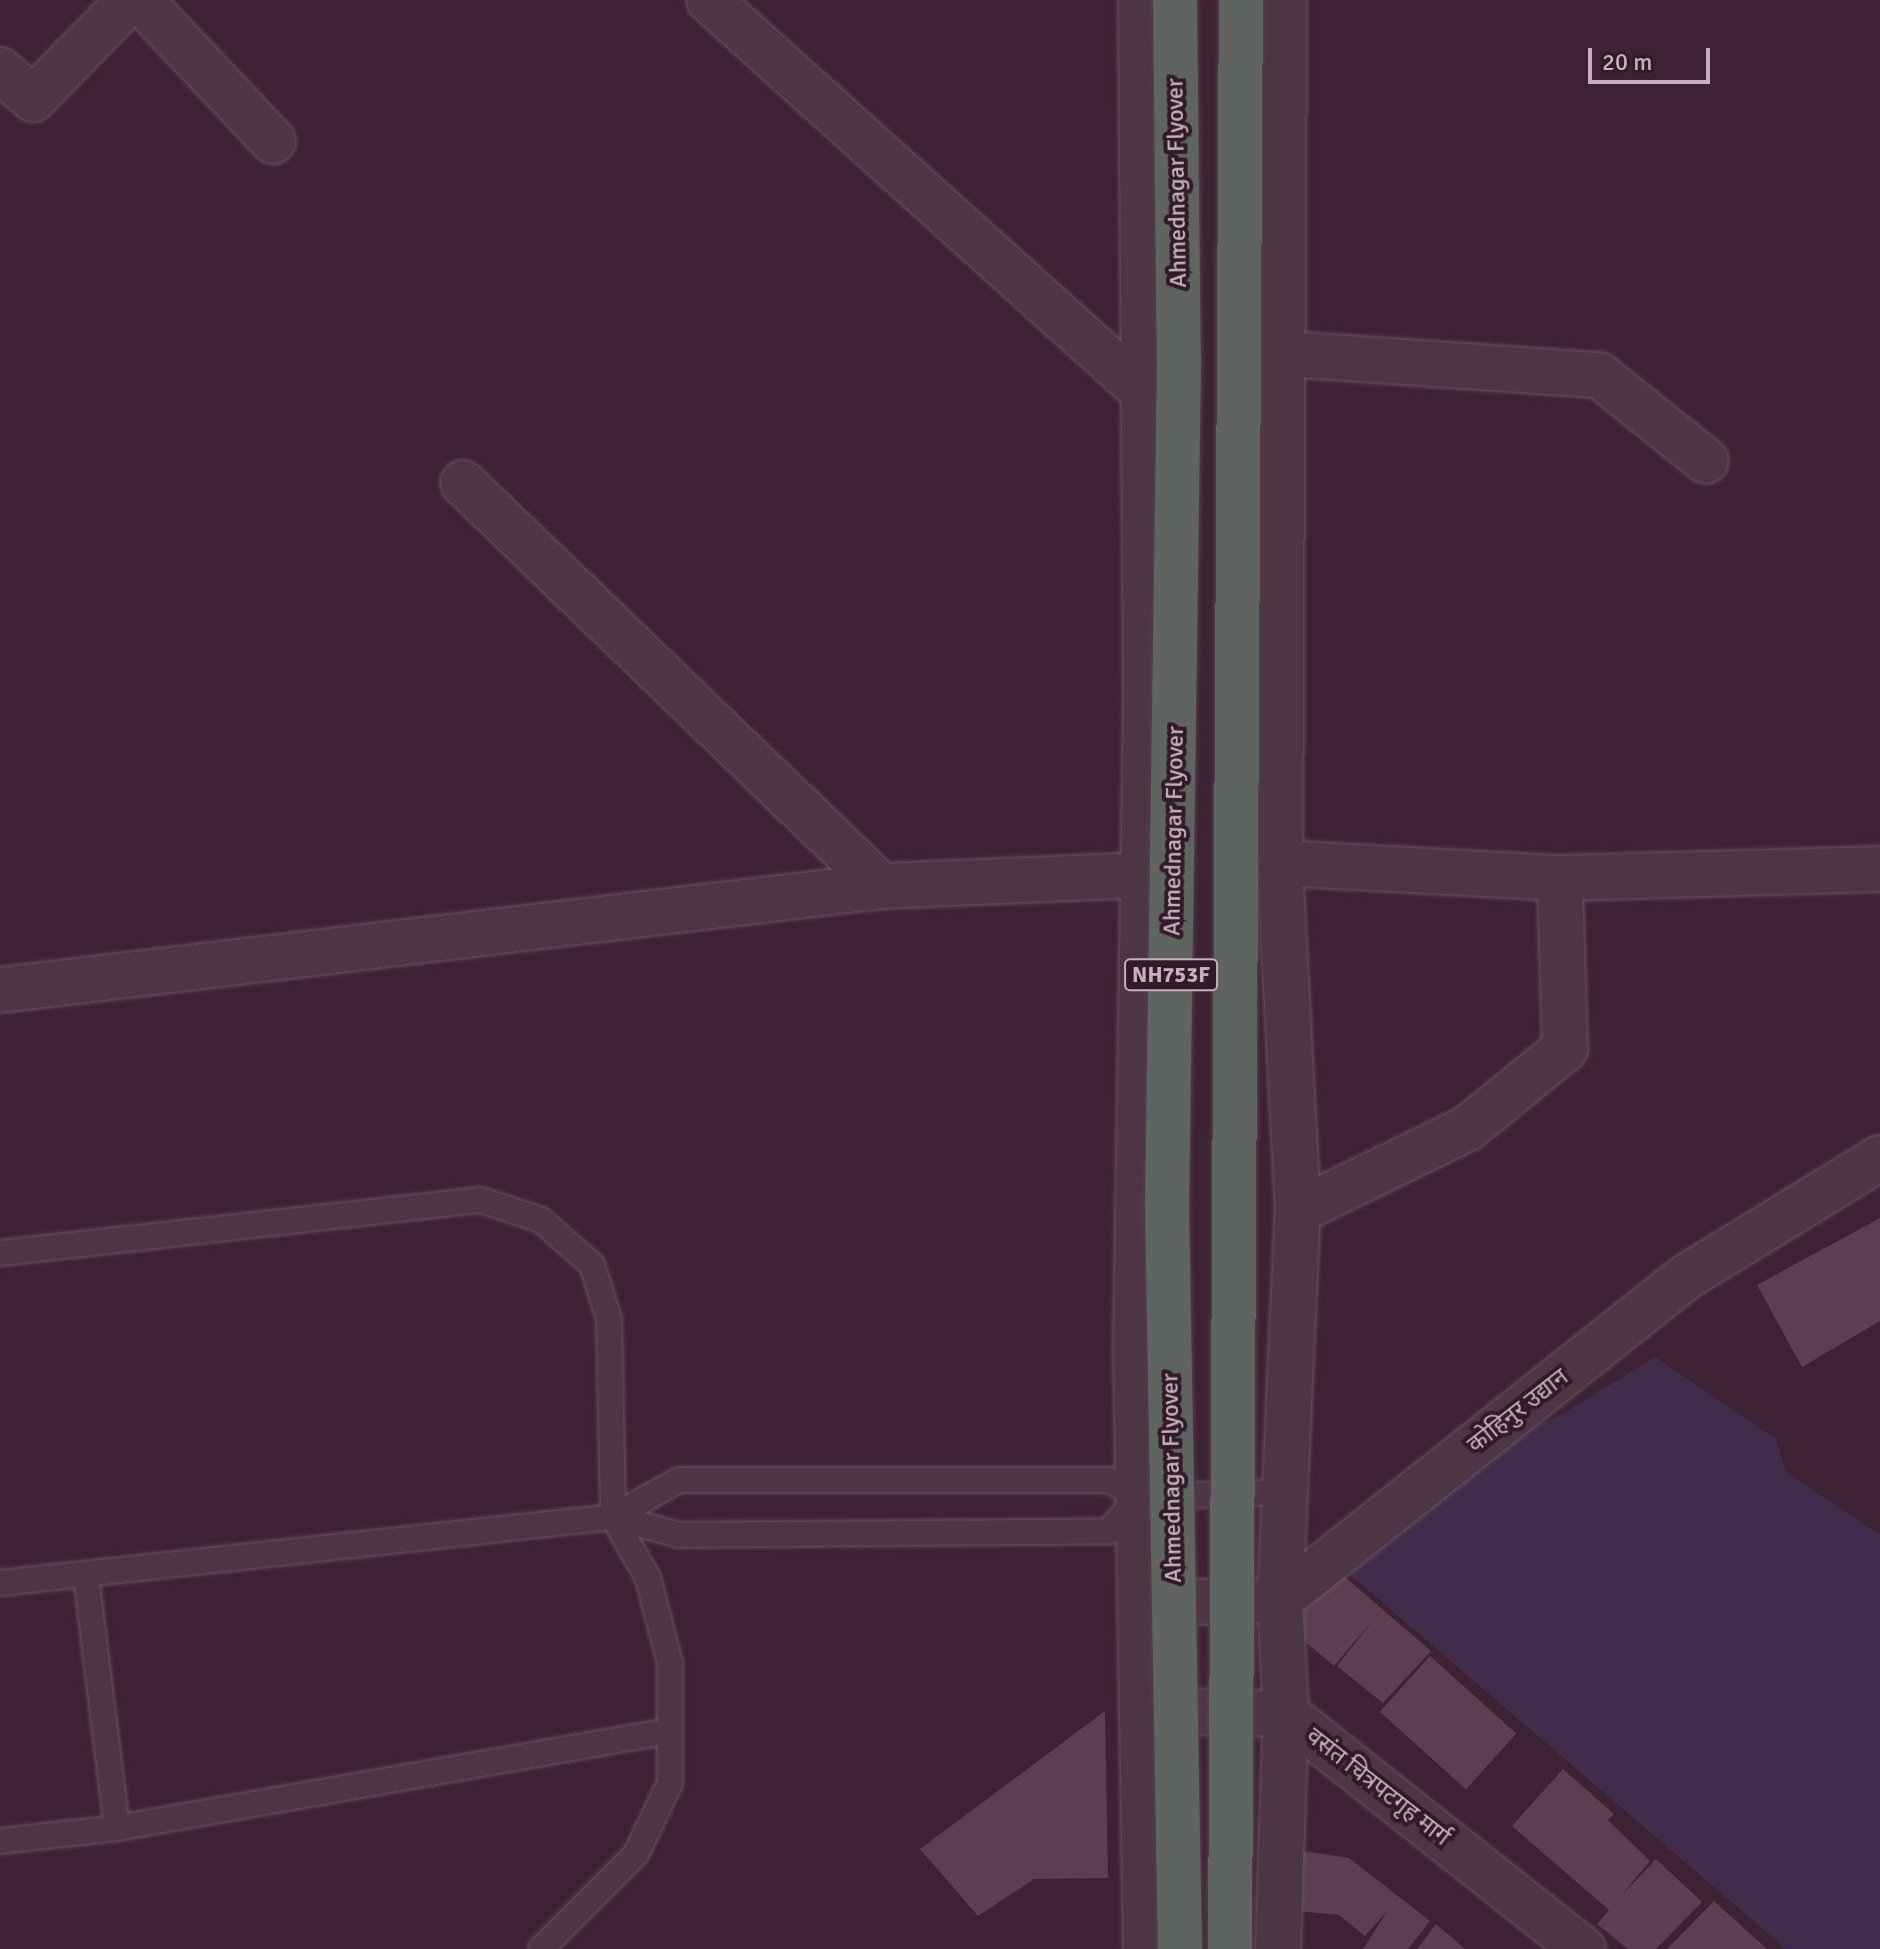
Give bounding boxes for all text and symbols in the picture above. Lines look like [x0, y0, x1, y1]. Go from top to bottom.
scale bar [1592, 32, 1714, 82]
text: 20 m [1602, 47, 1652, 77]
street label: Ahmednagar Flyover [1161, 78, 1193, 288]
street label: Ahmednagar Flyover [1158, 726, 1190, 936]
road number: NH753F [1123, 957, 1219, 993]
street label: कोहिनुर उद्यान [1462, 1363, 1574, 1459]
street label: Ahmednagar Flyover [1156, 1373, 1188, 1583]
street label: वसंत चित्रपटगृह मार्ग [1300, 1722, 1456, 1852]

